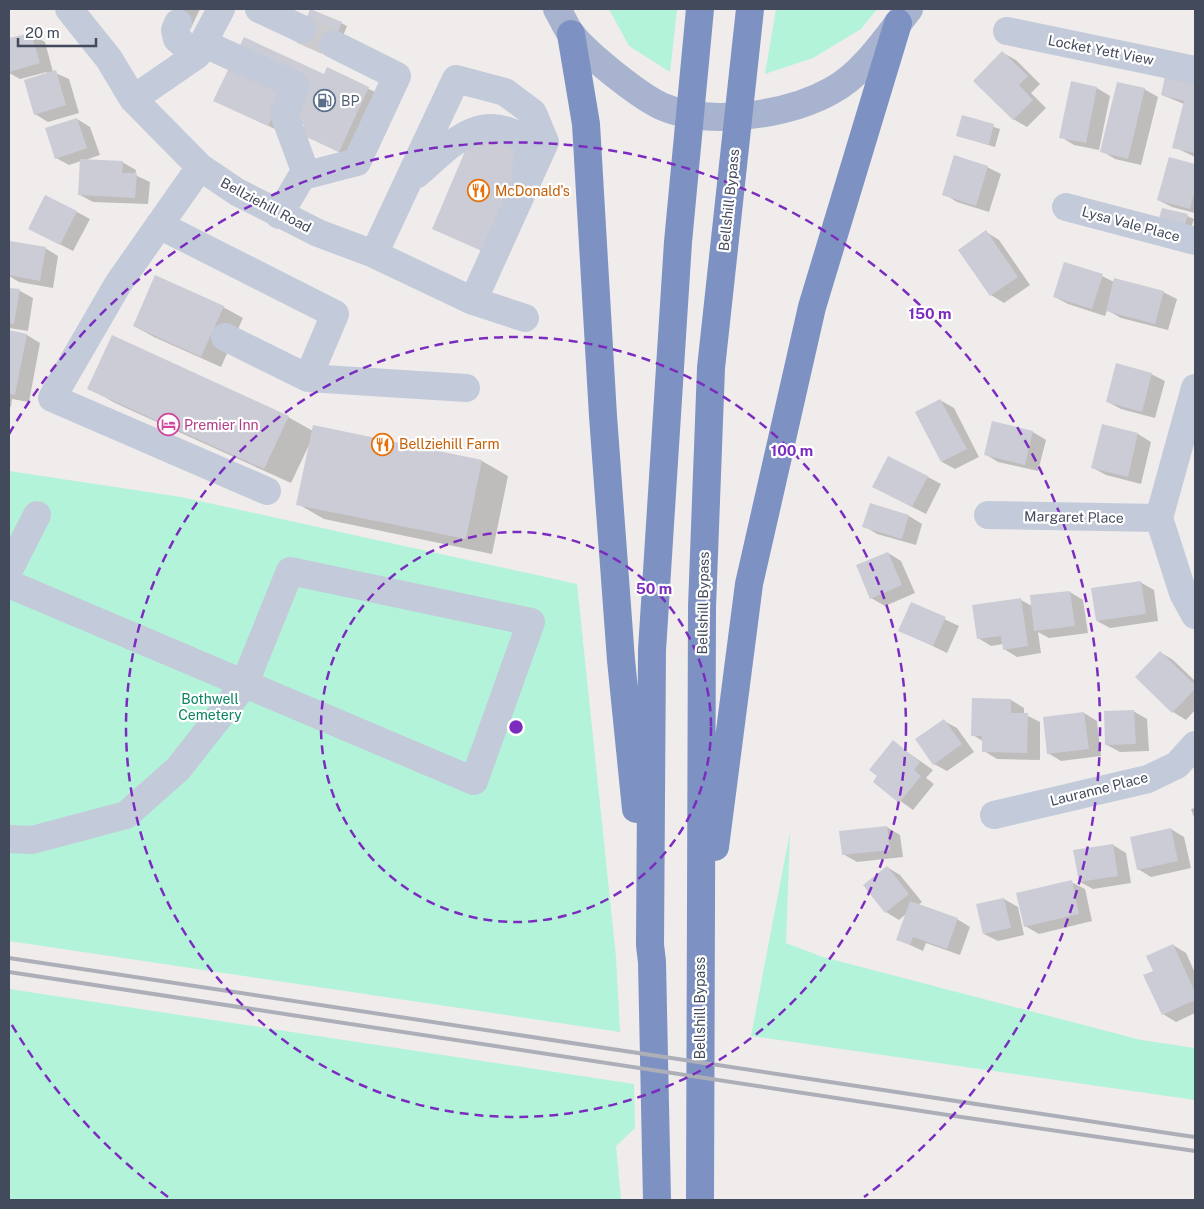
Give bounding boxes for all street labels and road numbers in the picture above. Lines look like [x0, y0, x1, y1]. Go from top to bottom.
street label: Locket Yett View [1047, 32, 1155, 68]
street label: Bellshill Bypass [716, 148, 742, 252]
street label: Bellziehill Road [218, 174, 314, 236]
street label: Lysa Vale Place [1080, 203, 1182, 245]
street label: Margaret Place [1024, 508, 1124, 526]
street label: Bellshill Bypass [694, 552, 712, 654]
street label: Lauranne Place [1048, 769, 1150, 809]
street label: Bellshill Bypass [692, 957, 708, 1059]

